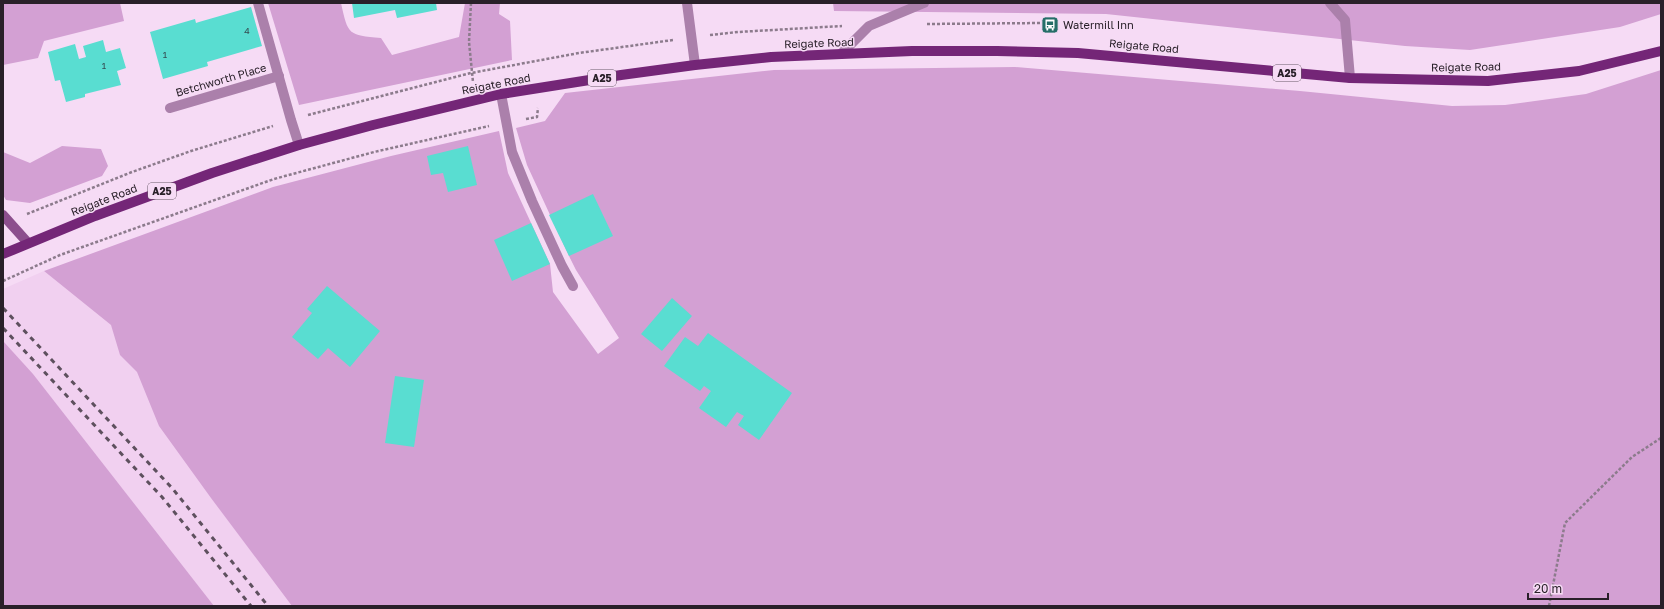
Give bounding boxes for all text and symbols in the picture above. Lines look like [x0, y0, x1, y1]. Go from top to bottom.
bus stop icon: Watermill Inn [1040, 15, 1060, 35]
place label: Watermill Inn [1063, 18, 1134, 31]
house number: 4 [244, 25, 250, 36]
street label: Reigate Road [784, 35, 854, 50]
street label: Reigate Road [1109, 36, 1180, 55]
house number: 1 [163, 49, 168, 60]
street label: Reigate Road [1431, 59, 1501, 74]
house number: 1 [102, 60, 107, 71]
street label: Betchworth Place [174, 60, 268, 99]
road number: A25 [1273, 65, 1301, 81]
street label: Reigate Road [460, 70, 532, 97]
road number: A25 [588, 70, 616, 86]
street label: Reigate Road [69, 181, 139, 218]
road number: A25 [148, 183, 176, 199]
scale bar [1528, 575, 1608, 601]
text: 20 m [1534, 581, 1562, 596]

